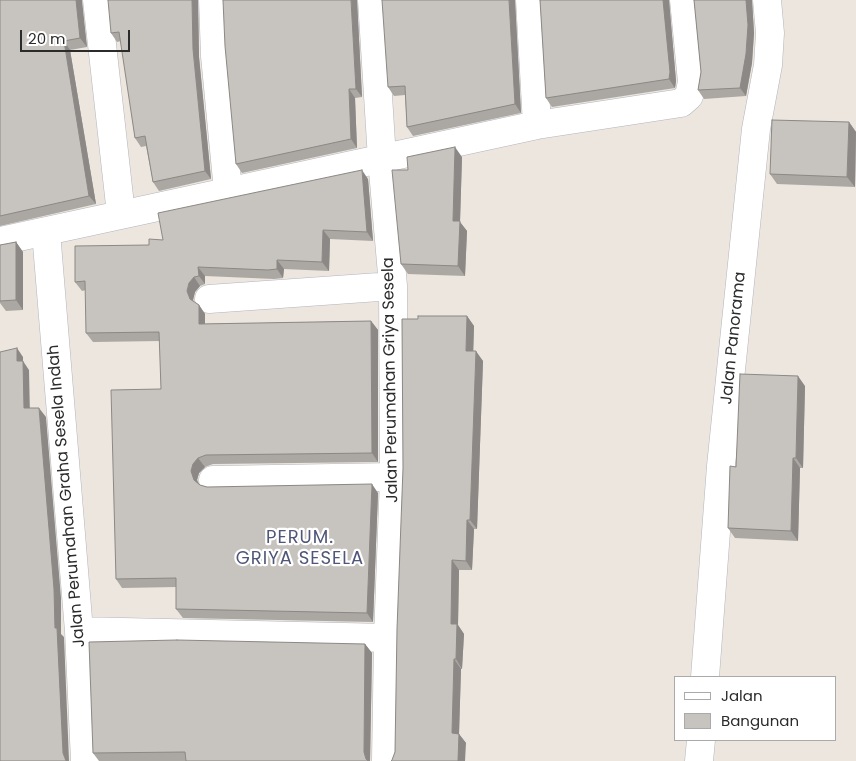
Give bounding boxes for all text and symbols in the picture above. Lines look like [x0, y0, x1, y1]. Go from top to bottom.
scale bar [22, 20, 132, 52]
text: 20 m [28, 28, 66, 49]
street label: Jalan Perumahan Griya Sesela [379, 257, 403, 503]
street label: Jalan Panorama [717, 271, 751, 405]
street label: Jalan Perumahan Graha Sesela Indah [44, 344, 90, 648]
district label: PERUM. GRIYA SESELA [234, 527, 366, 570]
legend [674, 676, 836, 741]
text: Jalan [721, 685, 763, 706]
text: Bangunan [721, 710, 799, 731]

